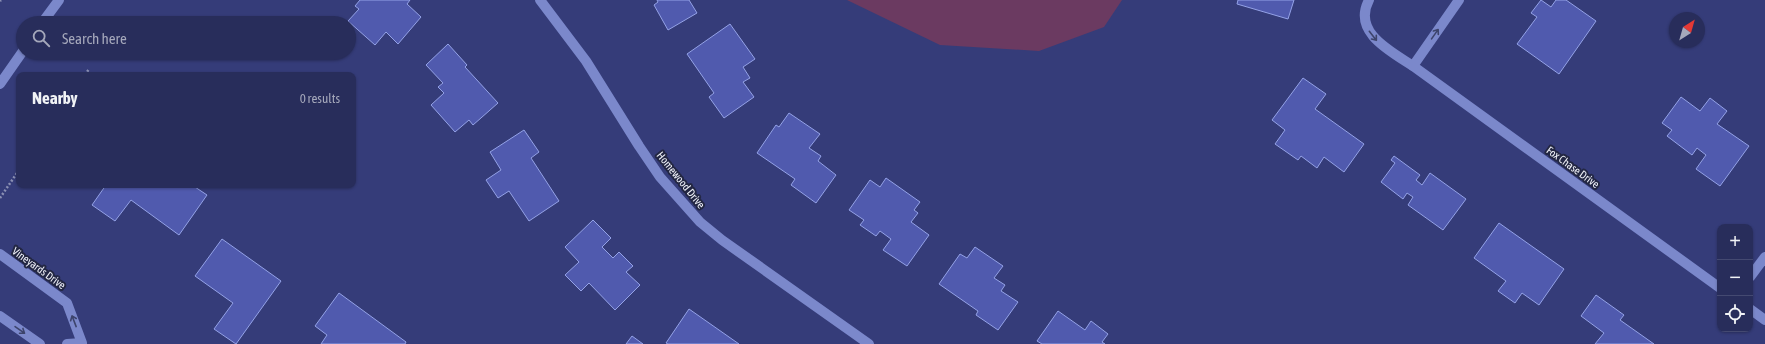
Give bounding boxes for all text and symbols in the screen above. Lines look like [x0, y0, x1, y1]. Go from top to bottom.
north arrow [1669, 12, 1705, 48]
search box [16, 16, 356, 60]
icon: search [30, 27, 52, 49]
one-way arrow [1431, 28, 1439, 39]
text: Search here [62, 30, 127, 47]
one-way arrow [1369, 31, 1378, 42]
text: Nearby [32, 88, 78, 108]
text: 0 results [300, 91, 340, 106]
street label: Fox Chase Drive [1544, 144, 1602, 190]
street label: Homewood Drive [655, 149, 707, 211]
map controls [1717, 224, 1753, 332]
button: + [1717, 224, 1753, 260]
street label: Vineyards Drive [10, 245, 68, 291]
button: − [1717, 260, 1753, 296]
button: locate [1717, 296, 1753, 332]
one-way arrow [69, 316, 77, 328]
one-way arrow [14, 326, 25, 334]

